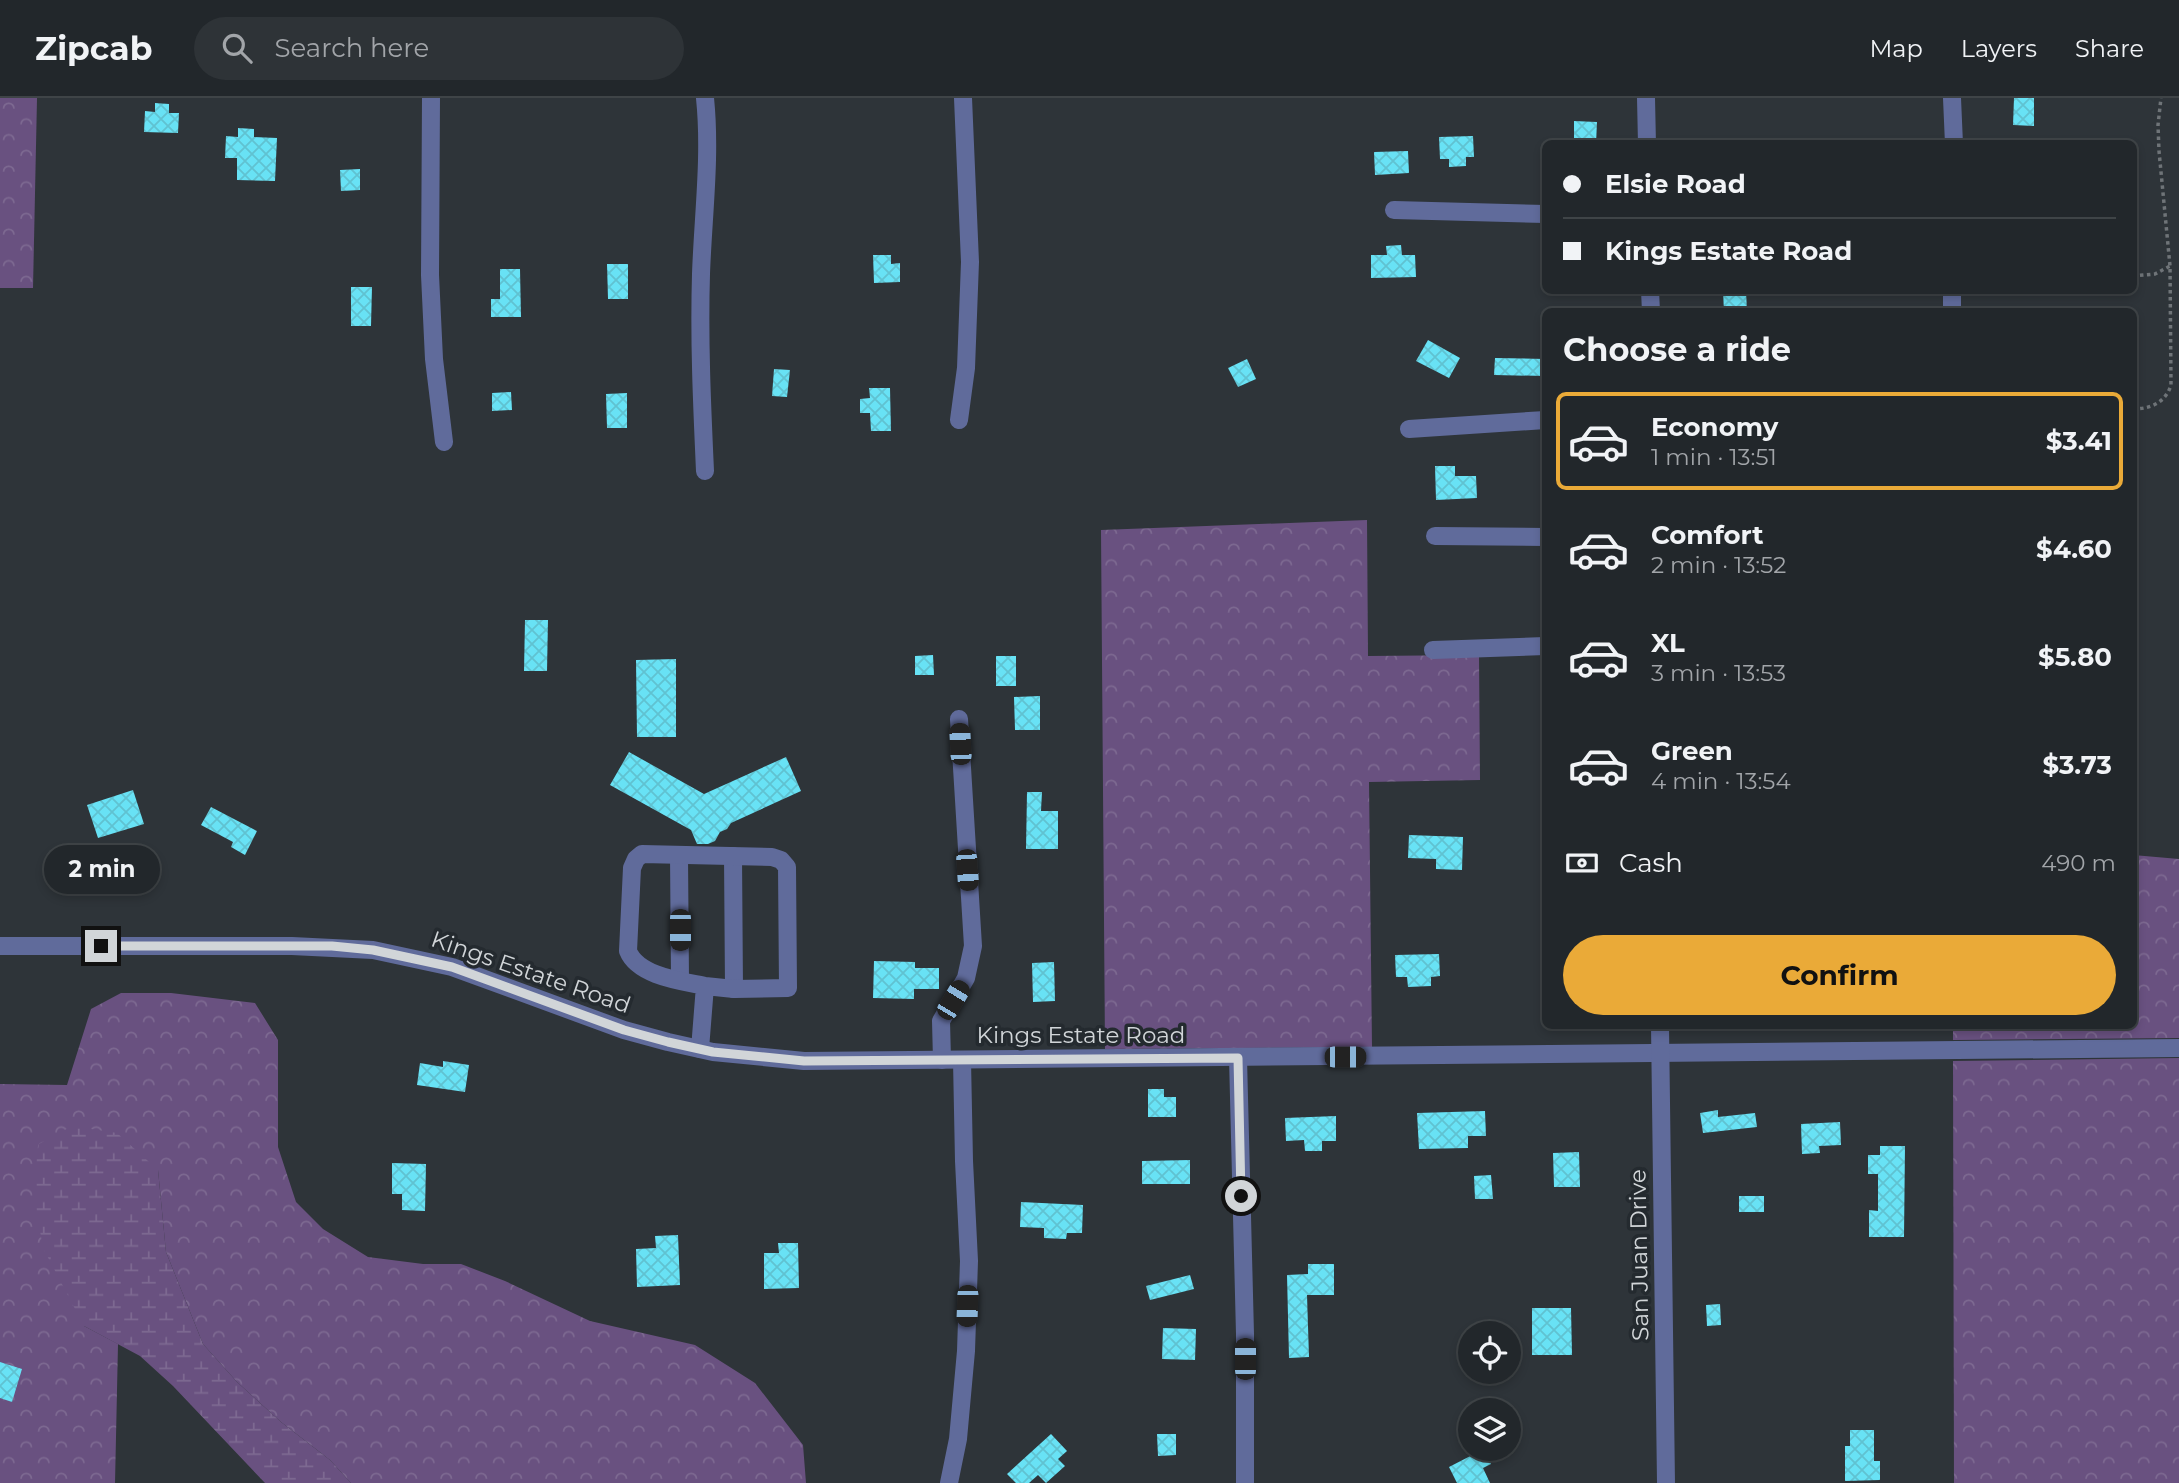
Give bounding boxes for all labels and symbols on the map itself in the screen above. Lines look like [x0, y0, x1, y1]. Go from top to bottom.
car [949, 722, 972, 766]
callout: 2 min [43, 844, 159, 894]
car [956, 848, 979, 892]
car [670, 909, 691, 951]
street label: Kings Estate Road [428, 925, 634, 1019]
route end [85, 930, 117, 962]
car [934, 977, 973, 1023]
street label: Kings Estate Road [977, 1021, 1185, 1049]
car [1325, 1047, 1367, 1068]
street label: San Juan Drive [1624, 1169, 1654, 1341]
route start [1225, 1180, 1257, 1212]
car [956, 1285, 979, 1327]
car [1235, 1338, 1256, 1380]

